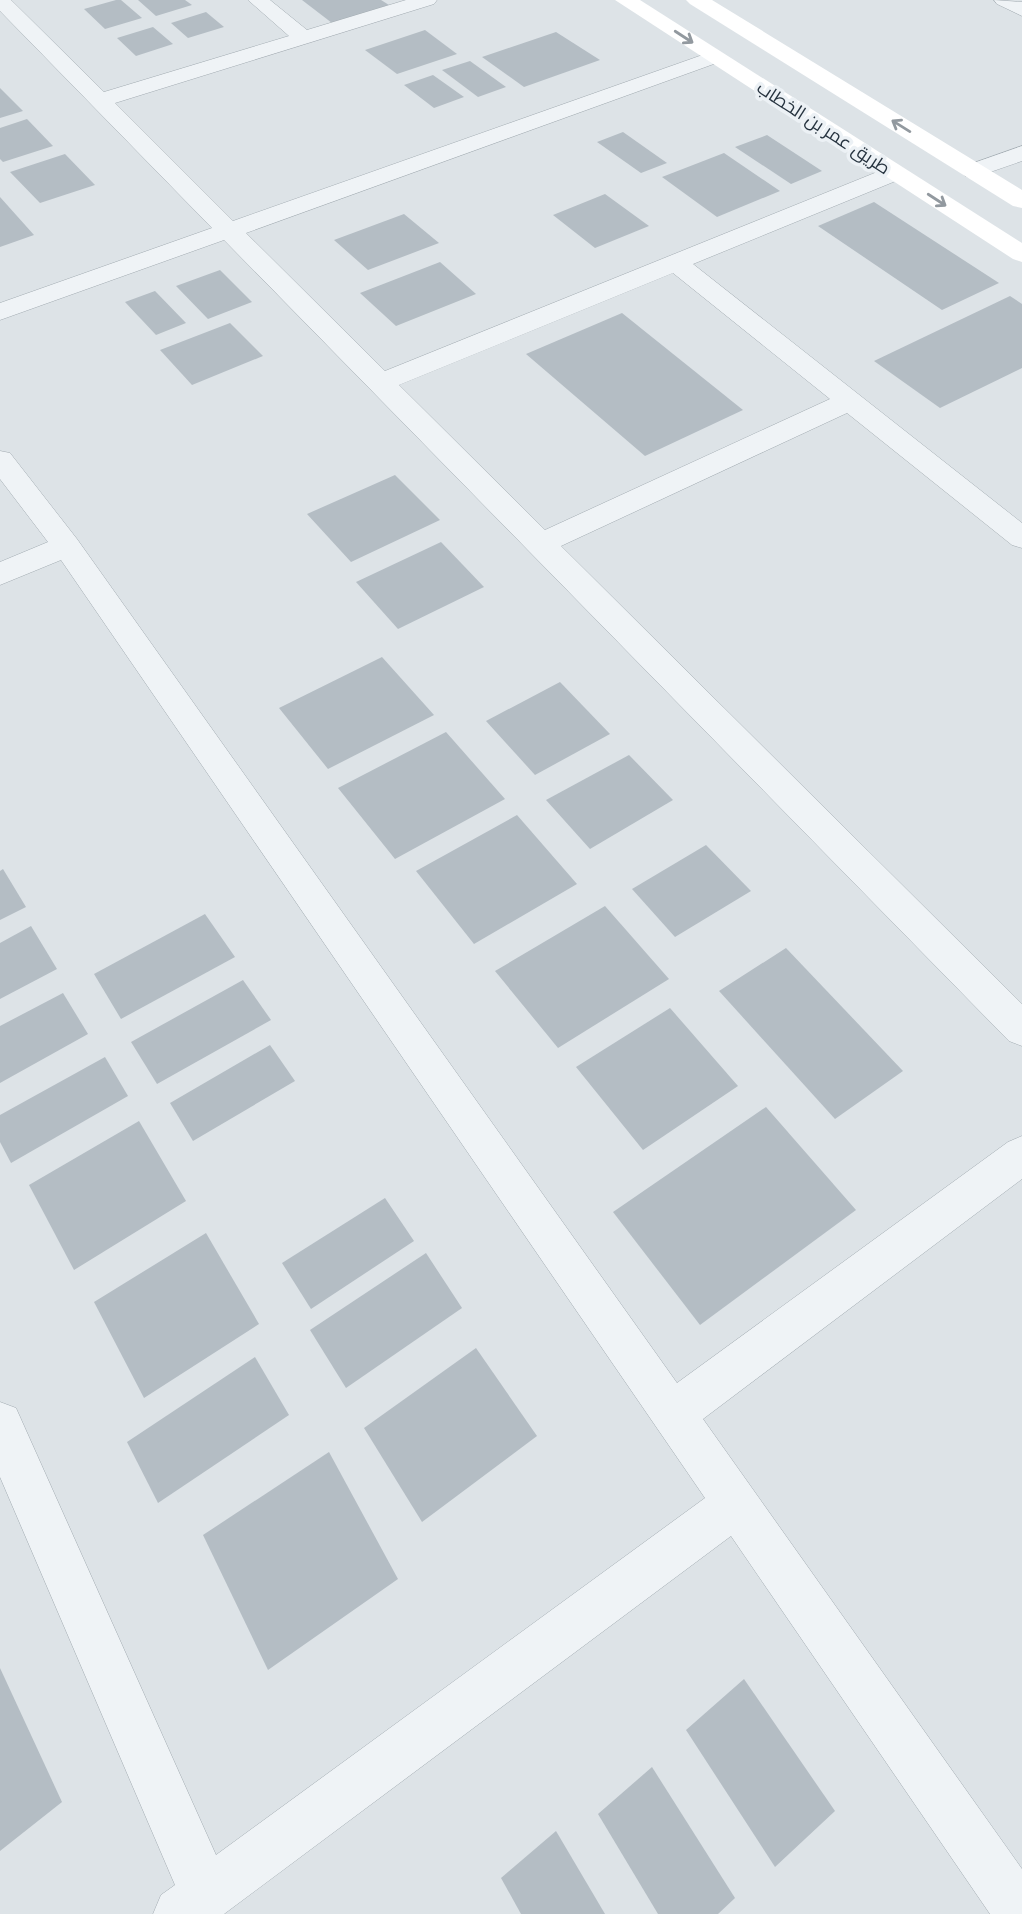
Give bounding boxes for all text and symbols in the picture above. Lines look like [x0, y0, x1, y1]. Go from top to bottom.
one-way arrow [673, 30, 693, 44]
street label: طريق عمر بن الخطاب [752, 75, 895, 180]
one-way arrow [892, 119, 912, 133]
one-way arrow [927, 192, 946, 207]

